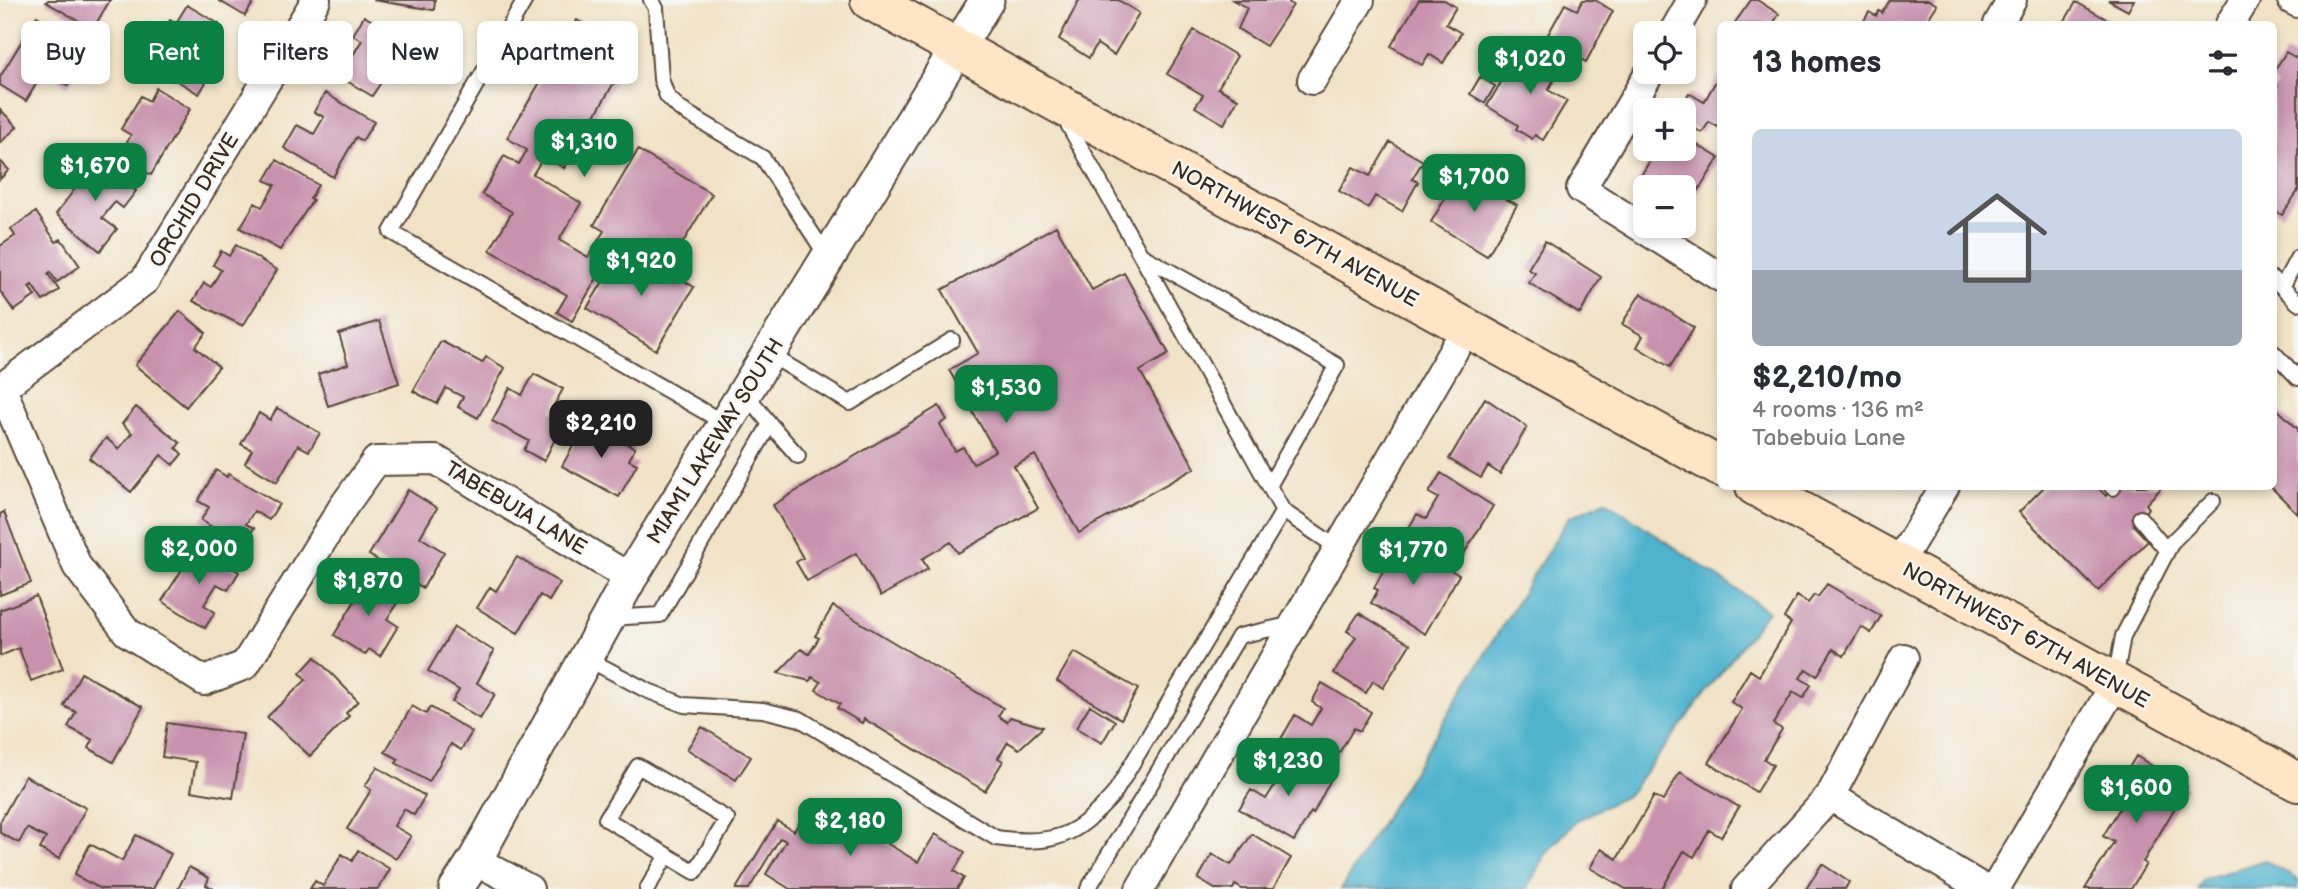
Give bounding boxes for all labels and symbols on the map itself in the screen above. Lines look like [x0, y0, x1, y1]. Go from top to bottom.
pin: $1,020 [1473, 36, 1587, 96]
pin: $1,310 [527, 120, 641, 179]
street label: ORCHID DRIVE [144, 129, 244, 272]
pin: $1,670 [38, 144, 152, 203]
pin: $1,700 [1417, 154, 1531, 214]
street label: NORTHWEST 67TH AVENUE [1167, 156, 1422, 313]
pin: $1,920 [584, 238, 698, 298]
street label: MIAMI LAKEWAY SOUTH [642, 334, 789, 549]
pin: $1,530 [949, 366, 1063, 425]
pin: $2,210 [544, 400, 658, 460]
street label: TABEBUIA LANE [440, 456, 591, 561]
pin: $2,000 [142, 526, 256, 586]
pin: $1,770 [1356, 528, 1470, 587]
street label: NORTHWEST 67TH AVENUE [1898, 557, 2153, 714]
pin: $1,870 [311, 558, 425, 618]
pin: $1,230 [1231, 738, 1345, 798]
pin: $1,600 [2079, 766, 2193, 825]
pin: $2,180 [793, 798, 907, 858]

